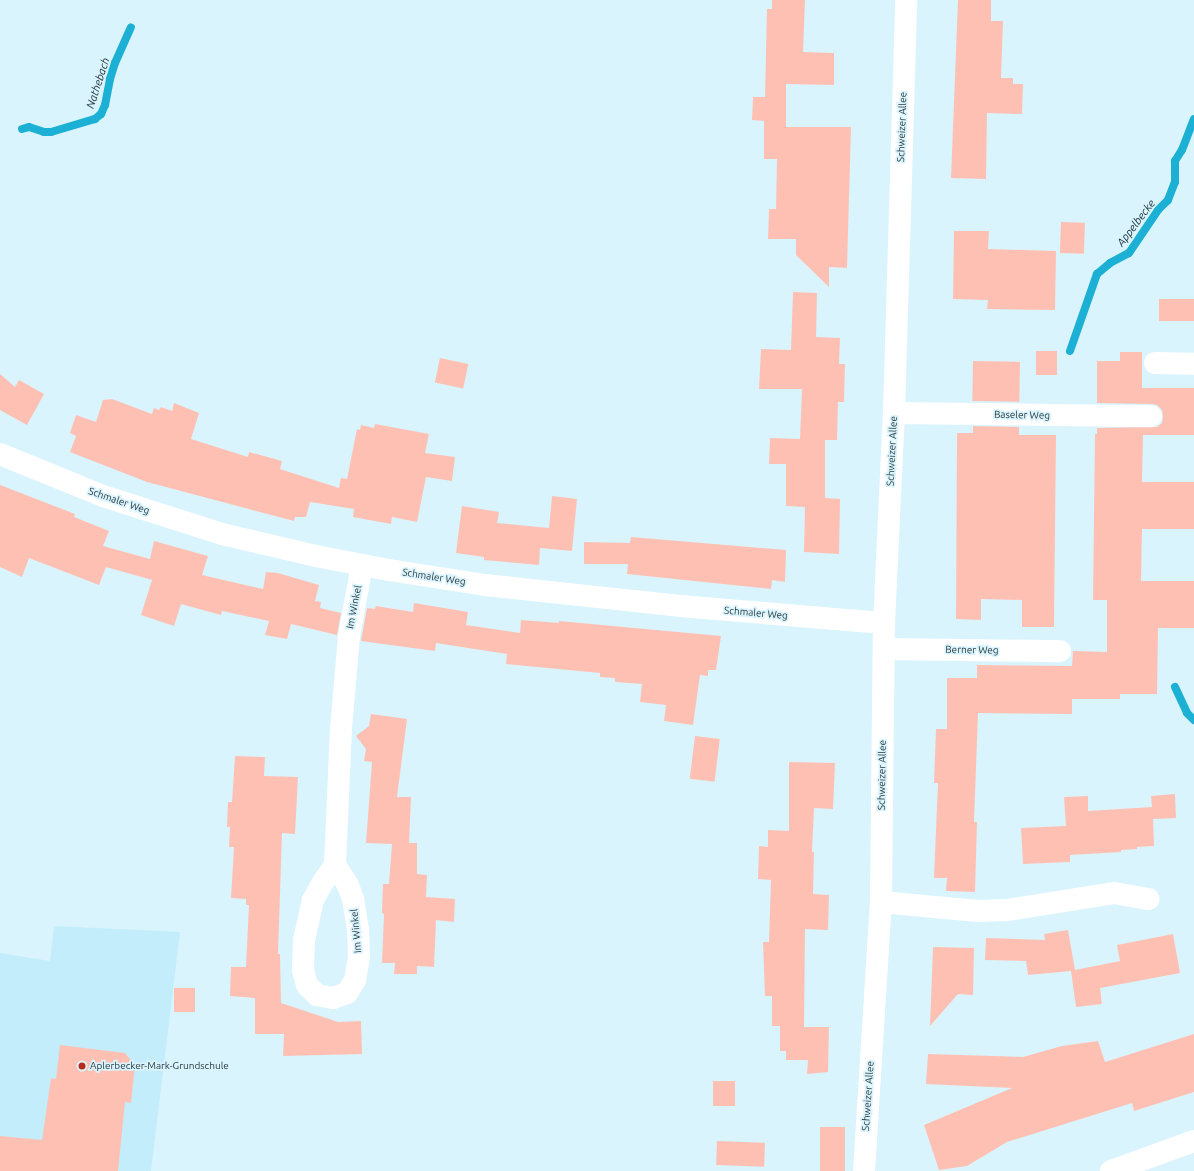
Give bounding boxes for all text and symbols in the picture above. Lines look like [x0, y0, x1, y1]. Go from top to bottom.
water label: Nathebach [84, 56, 112, 110]
street label: Schweizer Allee [895, 92, 909, 162]
water label: Appelbecke [1114, 197, 1158, 249]
street label: Baseler Weg [994, 409, 1050, 421]
street label: Schweizer Allee [884, 416, 900, 486]
street label: Schmaler Weg [87, 485, 151, 517]
street label: Schmaler Weg [401, 566, 467, 588]
street label: Im Winkel [344, 584, 364, 630]
street label: Schmaler Weg [724, 604, 788, 622]
street label: Berner Weg [945, 644, 999, 656]
street label: Schweizer Allee [875, 740, 889, 810]
street label: Im Winkel [348, 909, 364, 953]
place label: Aplerbecker-Mark-Grundschule [90, 1060, 229, 1072]
marker: Aplerbecker-Mark-Grundschule [77, 1061, 87, 1071]
street label: Schweizer Allee [860, 1061, 876, 1131]

